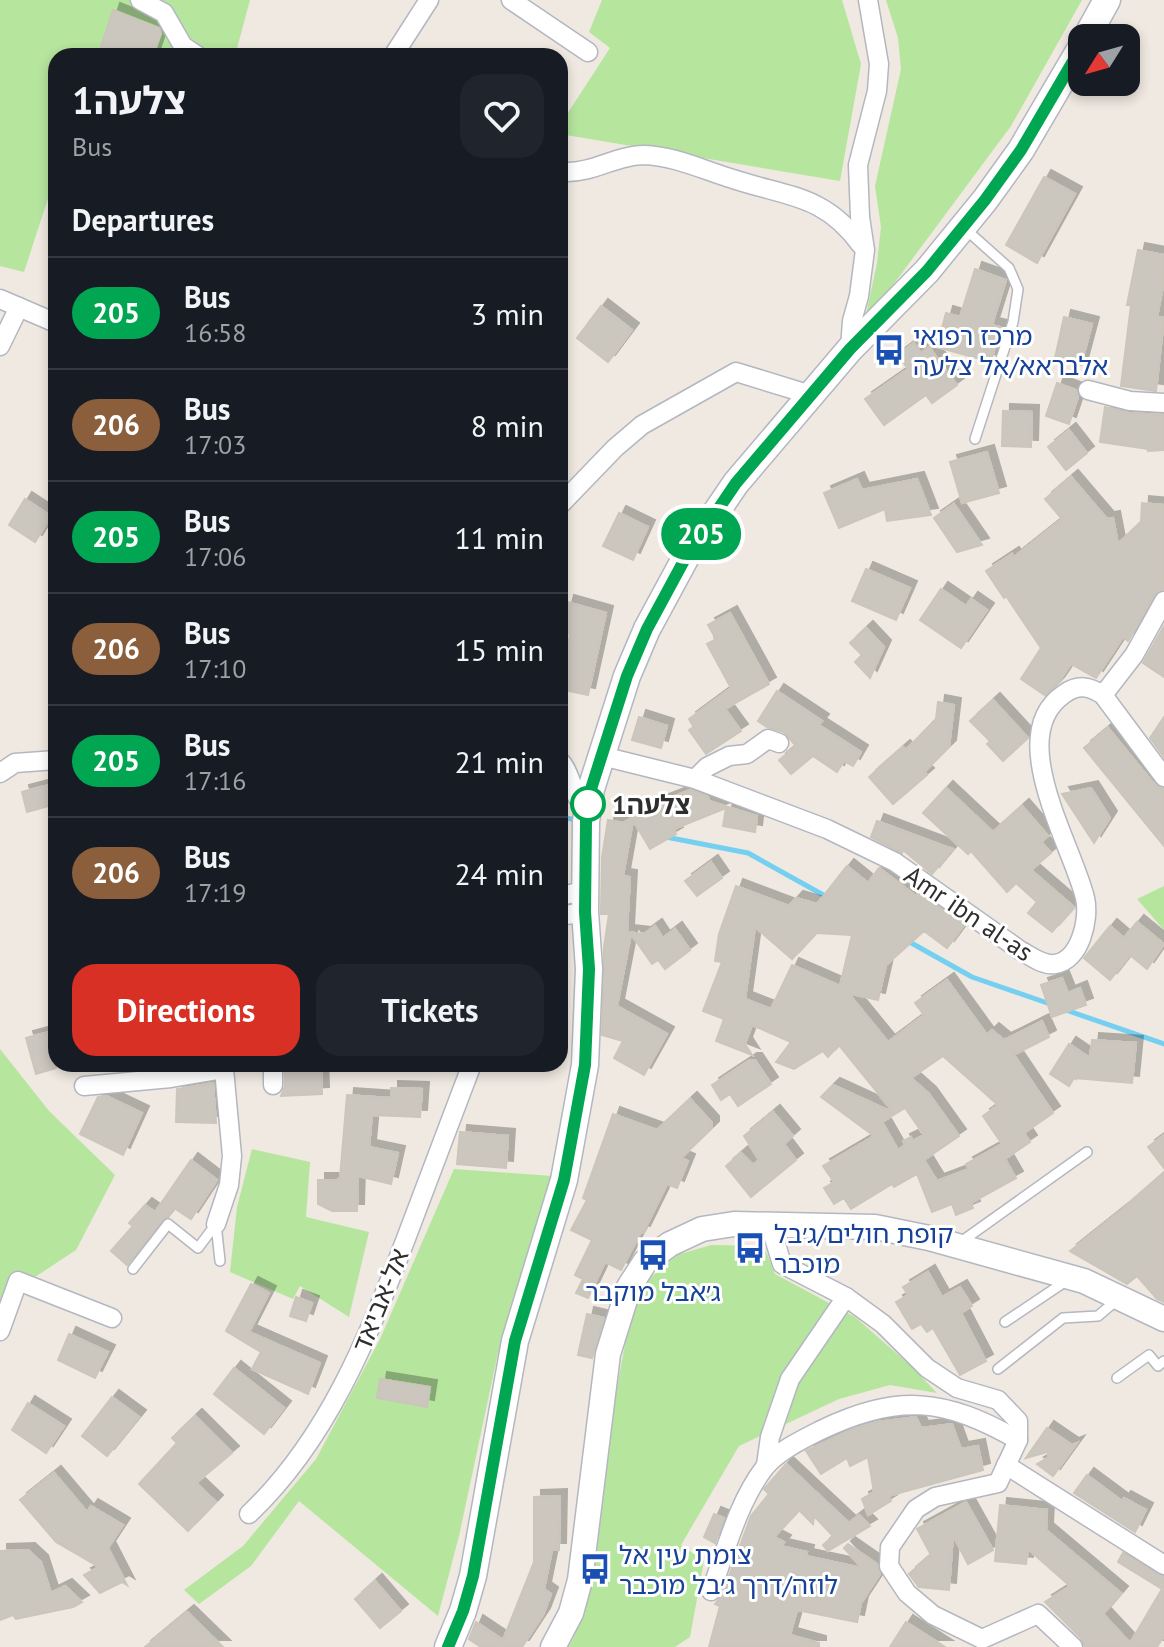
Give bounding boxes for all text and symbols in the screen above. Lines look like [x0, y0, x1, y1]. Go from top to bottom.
north arrow [1068, 24, 1140, 96]
map controls [1068, 24, 1140, 96]
button: heart [460, 74, 544, 158]
text: צלעה1 [72, 75, 186, 124]
text: Bus [72, 130, 112, 163]
text: Departures [72, 200, 214, 239]
text: Bus [184, 277, 231, 316]
text: 205 [92, 294, 140, 331]
text: 3 min [471, 294, 544, 333]
text: 16:58 [184, 316, 246, 349]
place label: מרכז רפואי אלבראא/אל צלעה [913, 319, 1108, 382]
bus stop icon: מרכז רפואי אלבראא/אל צלעה [872, 333, 906, 367]
text: Bus [184, 389, 231, 428]
text: 206 [92, 406, 140, 443]
text: 8 min [471, 406, 544, 445]
text: 17:03 [184, 428, 246, 461]
text: Bus [184, 501, 231, 540]
line badge: 205 [655, 508, 747, 560]
text: 205 [677, 515, 725, 552]
text: 205 [92, 518, 140, 555]
text: 11 min [454, 518, 544, 557]
text: 17:06 [184, 540, 246, 573]
text: Bus [184, 613, 231, 652]
text: 206 [92, 630, 140, 667]
text: 15 min [454, 630, 544, 669]
text: 17:10 [184, 652, 246, 685]
text: Bus [184, 725, 231, 764]
text: 205 [92, 742, 140, 779]
text: 21 min [454, 742, 544, 781]
text: 17:16 [184, 764, 246, 797]
marker: צלעה1 [571, 787, 605, 821]
place label: צלעה1 [612, 788, 690, 821]
text: Bus [184, 837, 231, 876]
text: 206 [92, 854, 140, 891]
text: 24 min [454, 854, 544, 893]
street label: Amr ibn al-as [898, 858, 1040, 968]
text: 17:19 [184, 876, 246, 909]
button: Directions [72, 964, 300, 1056]
button: Tickets [316, 964, 544, 1056]
place label: קופת חולים/ג׳בל מוכבר [774, 1217, 953, 1280]
bus stop icon: קופת חולים/ג׳בל מוכבר [733, 1231, 767, 1265]
bus stop icon: ג׳אבל מוקבר [636, 1238, 670, 1272]
street label: אל-אביאד [344, 1243, 416, 1357]
place label: ג׳אבל מוקבר [585, 1275, 721, 1308]
place label: צומת עין אל לוזה/דרך ג׳בל מוכבר [619, 1538, 838, 1601]
bus stop icon: צומת עין אל לוזה/דרך ג׳בל מוכבר [578, 1552, 612, 1586]

